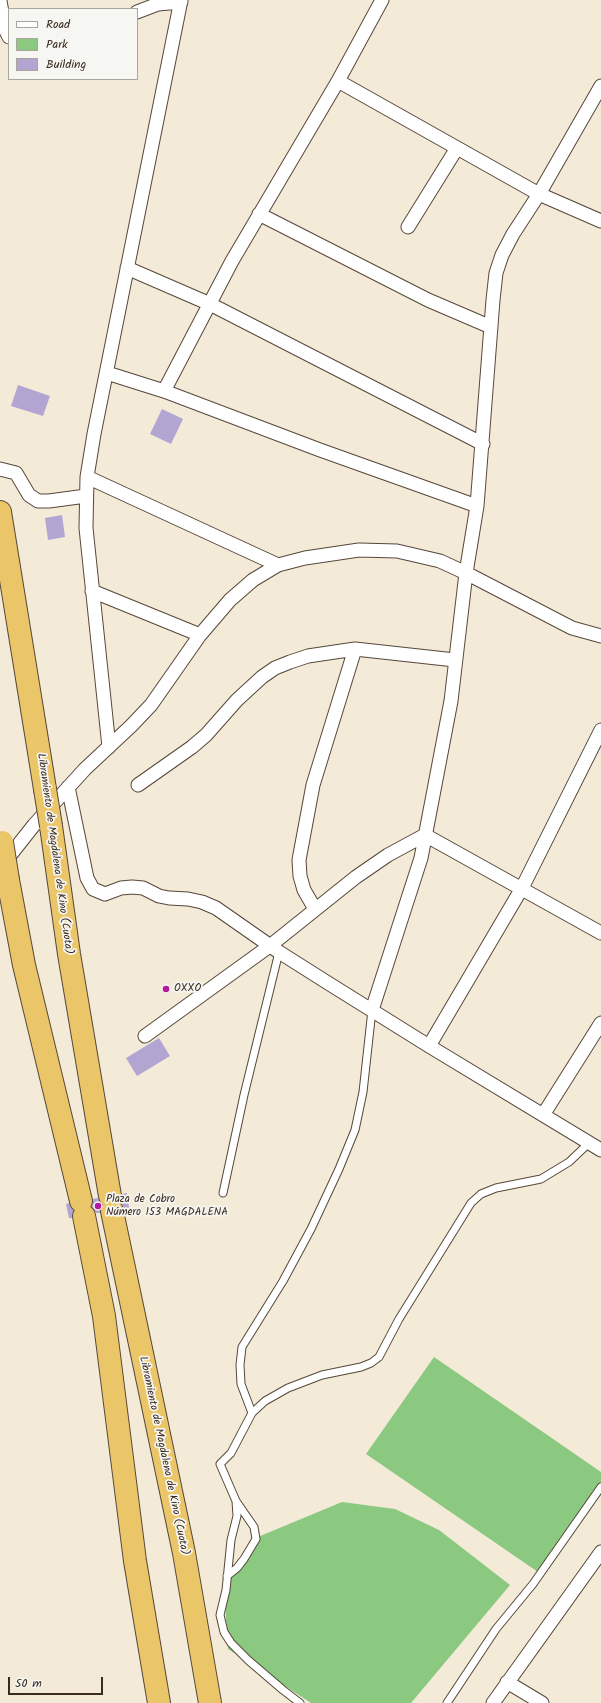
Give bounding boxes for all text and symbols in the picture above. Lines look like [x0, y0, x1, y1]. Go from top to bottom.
legend [8, 8, 138, 80]
text: Road [46, 15, 70, 34]
text: Park [46, 35, 68, 54]
text: Building [46, 55, 86, 74]
street label: Libramiento de Magdalena de Kino (Cuota) [33, 753, 75, 955]
place label: OXXO [174, 982, 201, 996]
marker: OXXO [161, 984, 171, 994]
place label: Plaza de Cobro Número 153 MAGDALENA [106, 1193, 228, 1219]
marker: Plaza de Cobro Número 153 MAGDALENA [93, 1201, 103, 1211]
street label: Libramiento de Magdalena de Kino (Cuota) [135, 1355, 191, 1557]
scale bar [10, 1669, 105, 1695]
text: 50 m [15, 1674, 42, 1693]

